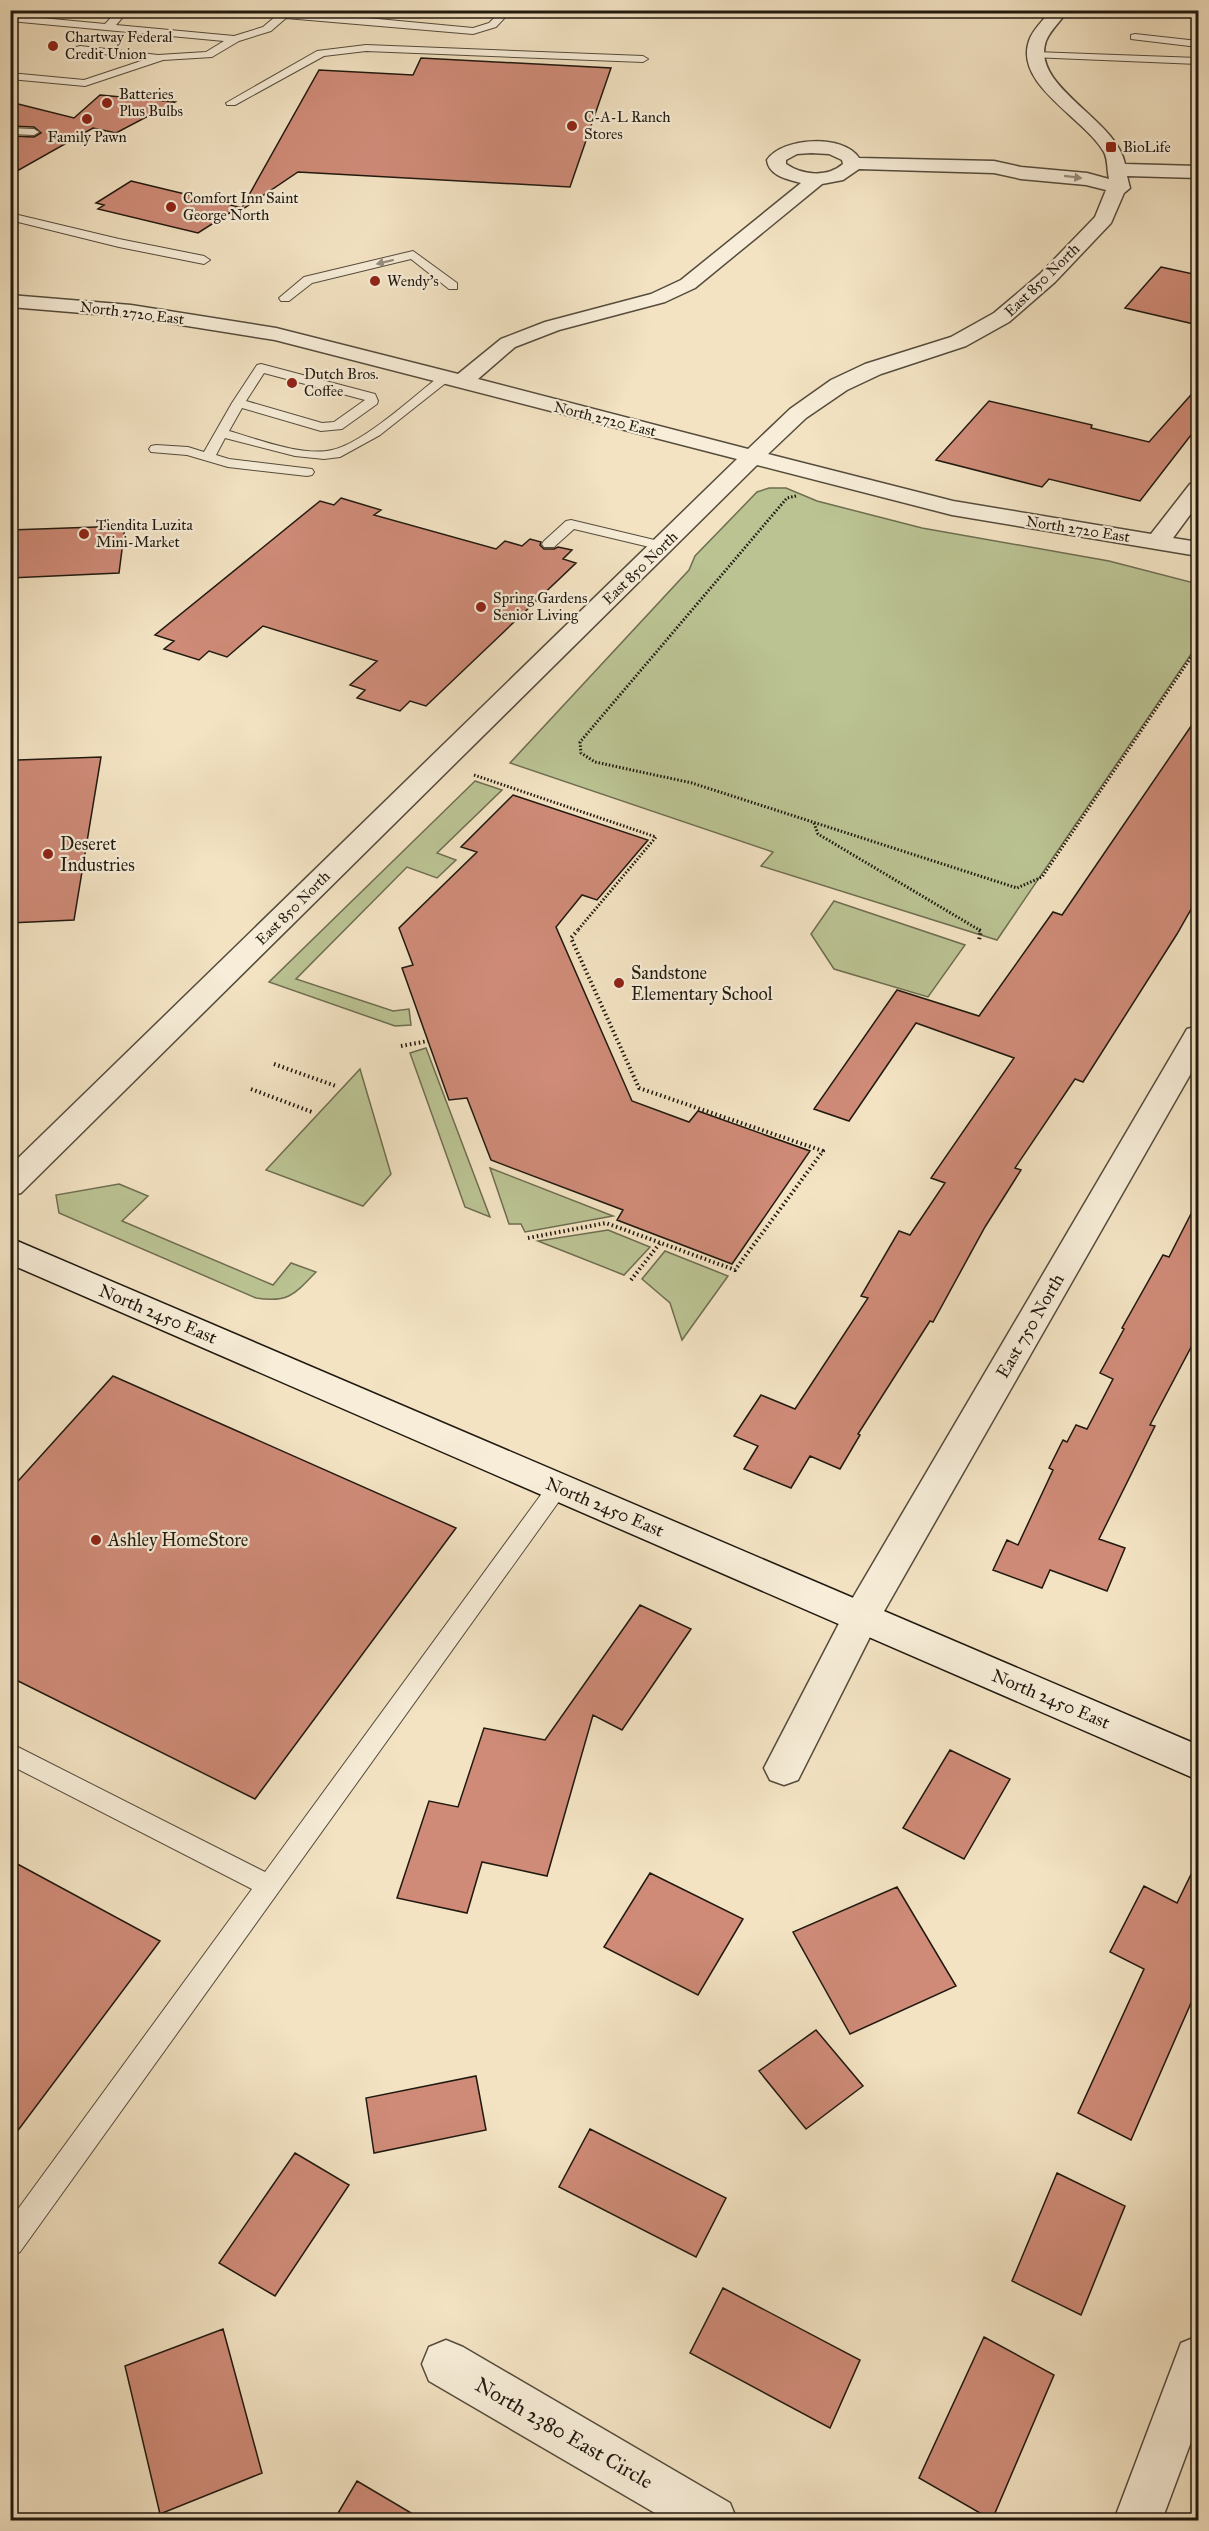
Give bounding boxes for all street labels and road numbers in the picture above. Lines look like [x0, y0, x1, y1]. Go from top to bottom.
street label: East 850 North [1001, 239, 1084, 320]
street label: North 2720 East [79, 298, 186, 328]
street label: North 2720 East [552, 398, 659, 441]
street label: North 2720 East [1025, 512, 1132, 546]
street label: East 850 North [599, 527, 682, 608]
street label: East 850 North [252, 867, 334, 949]
street label: East 750 North [991, 1270, 1069, 1382]
street label: North 2450 East [96, 1279, 221, 1349]
street label: North 2450 East [543, 1472, 668, 1542]
street label: North 2450 East [989, 1664, 1114, 1734]
street label: North 2380 East Circle [471, 2372, 658, 2495]

